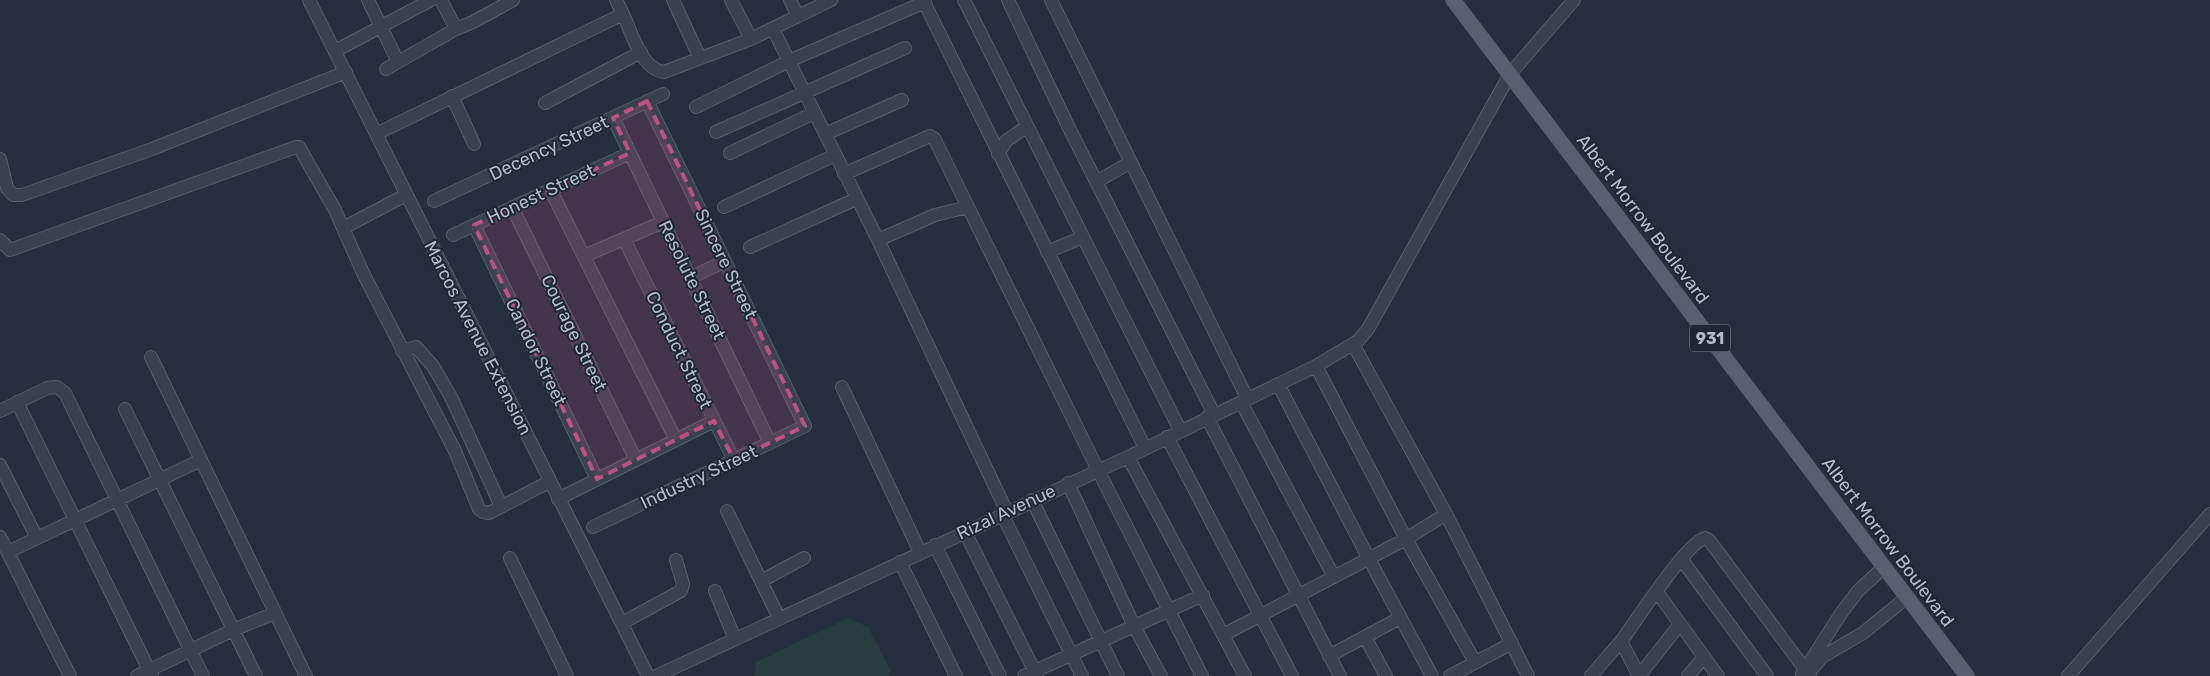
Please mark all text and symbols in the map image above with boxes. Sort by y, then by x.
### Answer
street label: Decency Street [486,111,612,185]
street label: Albert Morrow Boulevard [1572,130,1714,308]
street label: Honest Street [483,159,599,229]
street label: Sincere Street [690,205,762,323]
street label: Resolute Street [654,217,730,343]
street label: Marcos Avenue Extension [419,237,537,439]
street label: Courage Street [536,271,612,395]
street label: Conduct Street [641,288,717,412]
street label: Candor Street [501,295,571,409]
road number: 931 [1690,324,1730,352]
street label: Industry Street [637,440,761,514]
street label: Albert Morrow Boulevard [1817,453,1959,631]
street label: Rizal Avenue [953,480,1059,544]

